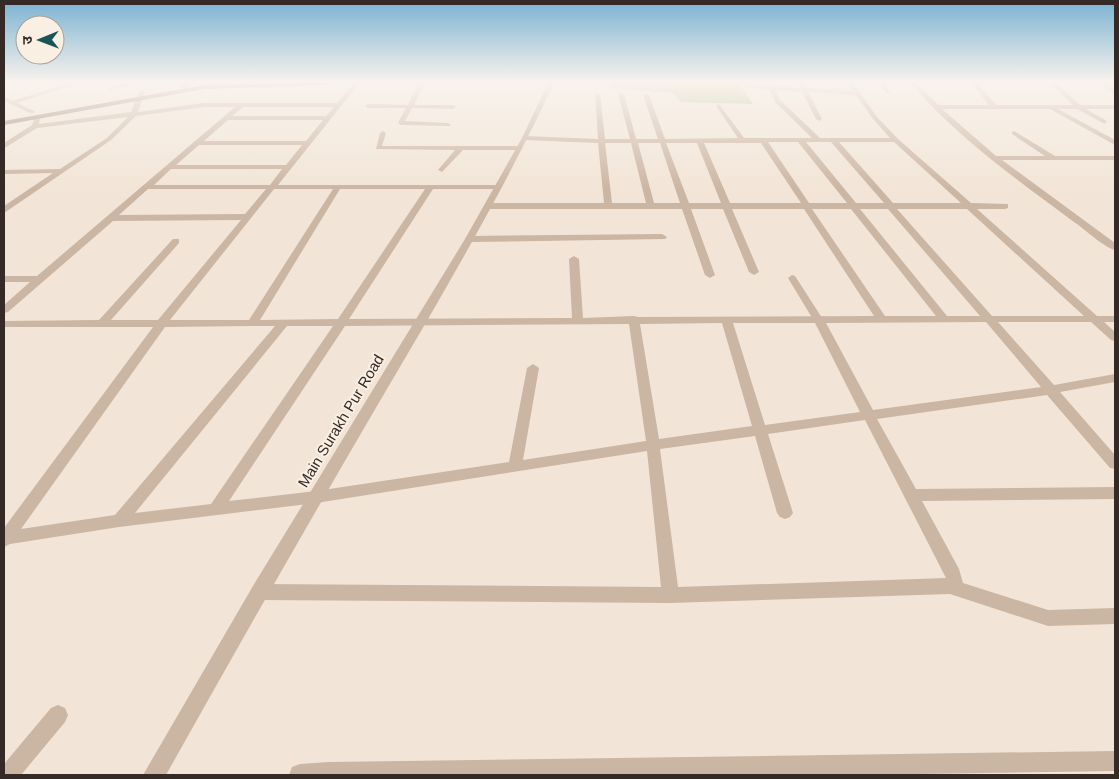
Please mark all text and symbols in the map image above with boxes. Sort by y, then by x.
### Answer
north arrow [15,15,65,65]
text: उ [19,35,35,44]
street label: Main Surakh Pur Road [294,351,387,490]

